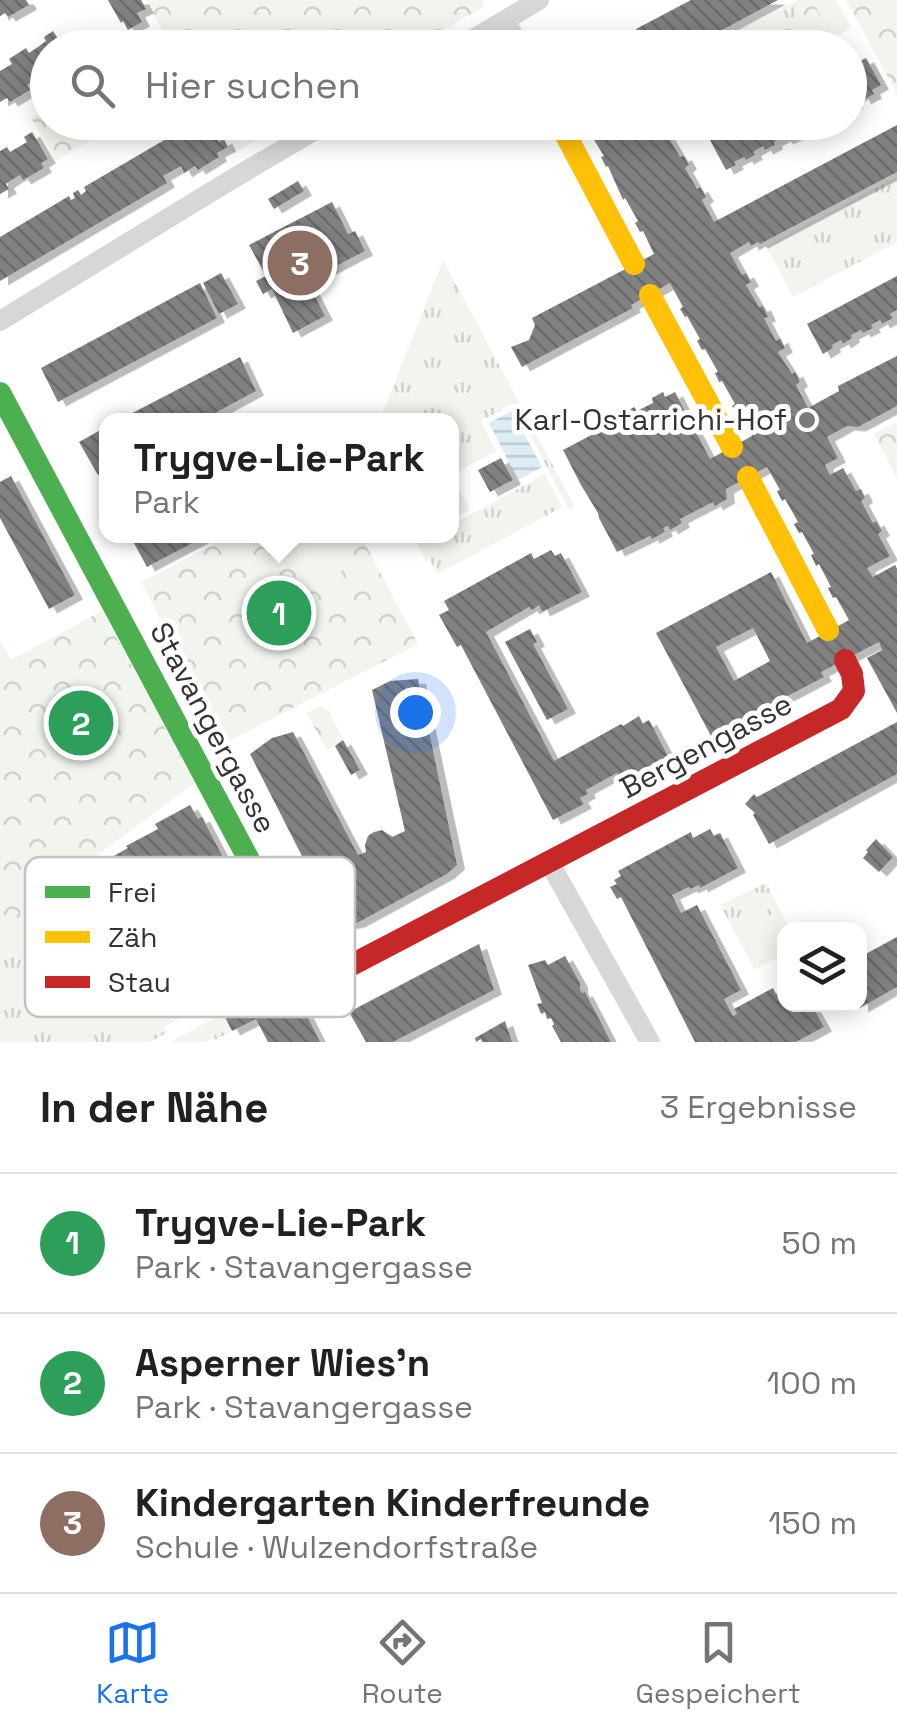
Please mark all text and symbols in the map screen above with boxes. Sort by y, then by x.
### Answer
search box [30,30,867,140]
icon: search [65,58,120,113]
text: Hier suchen [145,61,361,109]
pin: 3 [268,226,332,300]
place label: Karl-Ostarrichi-Hof [514,400,787,439]
marker: Karl-Ostarrichi-Hof [796,409,818,431]
popup [99,413,459,543]
text: Trygve-Lie-Park [133,434,425,482]
text: Park [133,482,200,522]
pin: 1 [246,576,312,650]
street label: Stavangergasse [141,616,285,840]
street label: Bergengasse [613,684,799,807]
pin: 2 [48,686,114,760]
your location [390,687,441,738]
legend [25,857,355,1017]
text: Frei [108,874,157,910]
text: Zäh [108,919,157,955]
map controls [777,922,867,1012]
button: layers [777,922,867,1012]
text: Stau [108,964,171,1000]
text: In der Nähe [40,1081,268,1134]
text: 3 Ergebnisse [660,1087,857,1127]
text: Trygve-Lie-Park [135,1199,426,1247]
text: 1 [65,1223,80,1263]
text: 50 m [782,1223,857,1263]
text: Park · Stavangergasse [135,1247,473,1287]
text: Asperner Wies'n [135,1339,430,1387]
text: 2 [63,1363,82,1403]
text: 100 m [767,1363,857,1403]
text: Park · Stavangergasse [135,1387,473,1427]
text: Kindergarten Kinderfreunde [135,1479,650,1527]
text: 3 [63,1503,82,1543]
text: 150 m [768,1503,857,1543]
text: Schule · Wulzendorfstraße [135,1527,538,1567]
tab: Karte [96,1615,169,1711]
tab: Route [362,1615,443,1711]
tab: Gespeichert [635,1615,801,1711]

